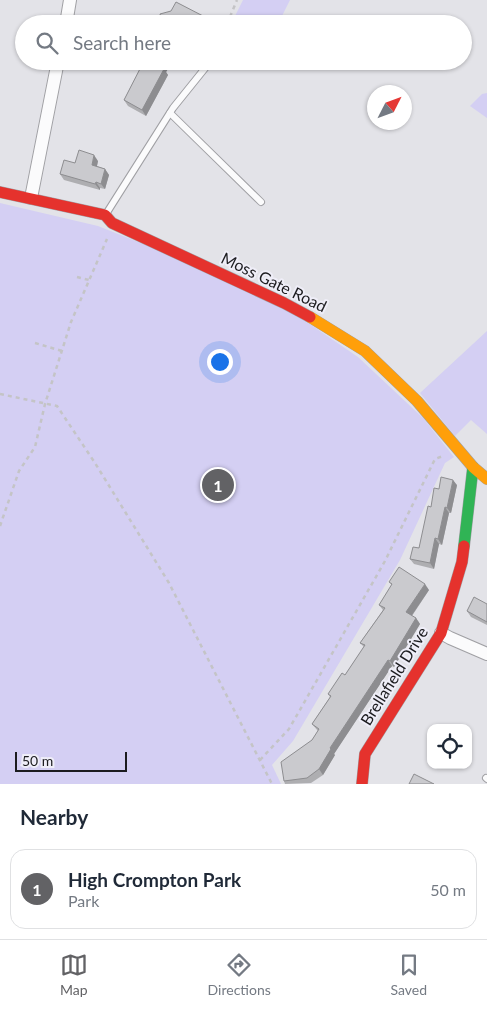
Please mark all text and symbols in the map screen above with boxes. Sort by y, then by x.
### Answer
search box [15,15,472,70]
icon: search [33,29,61,57]
text: Search here [73,31,171,54]
north arrow [367,85,412,130]
street label: Moss Gate Road [218,248,330,315]
your location [207,349,233,375]
pin: 1 [202,466,234,504]
street label: Brellafield Drive [356,623,431,728]
map controls [427,724,472,769]
button: locate [427,724,472,769]
scale bar [15,749,128,772]
text: 50 m [22,752,53,769]
text: Nearby [20,804,88,829]
text: High Crompton Park [68,868,241,891]
text: 1 [32,880,42,899]
text: 50 m [430,880,466,899]
text: Park [68,891,99,910]
tab: Map [60,951,88,998]
tab: Directions [208,951,271,998]
tab: Saved [391,951,427,998]

